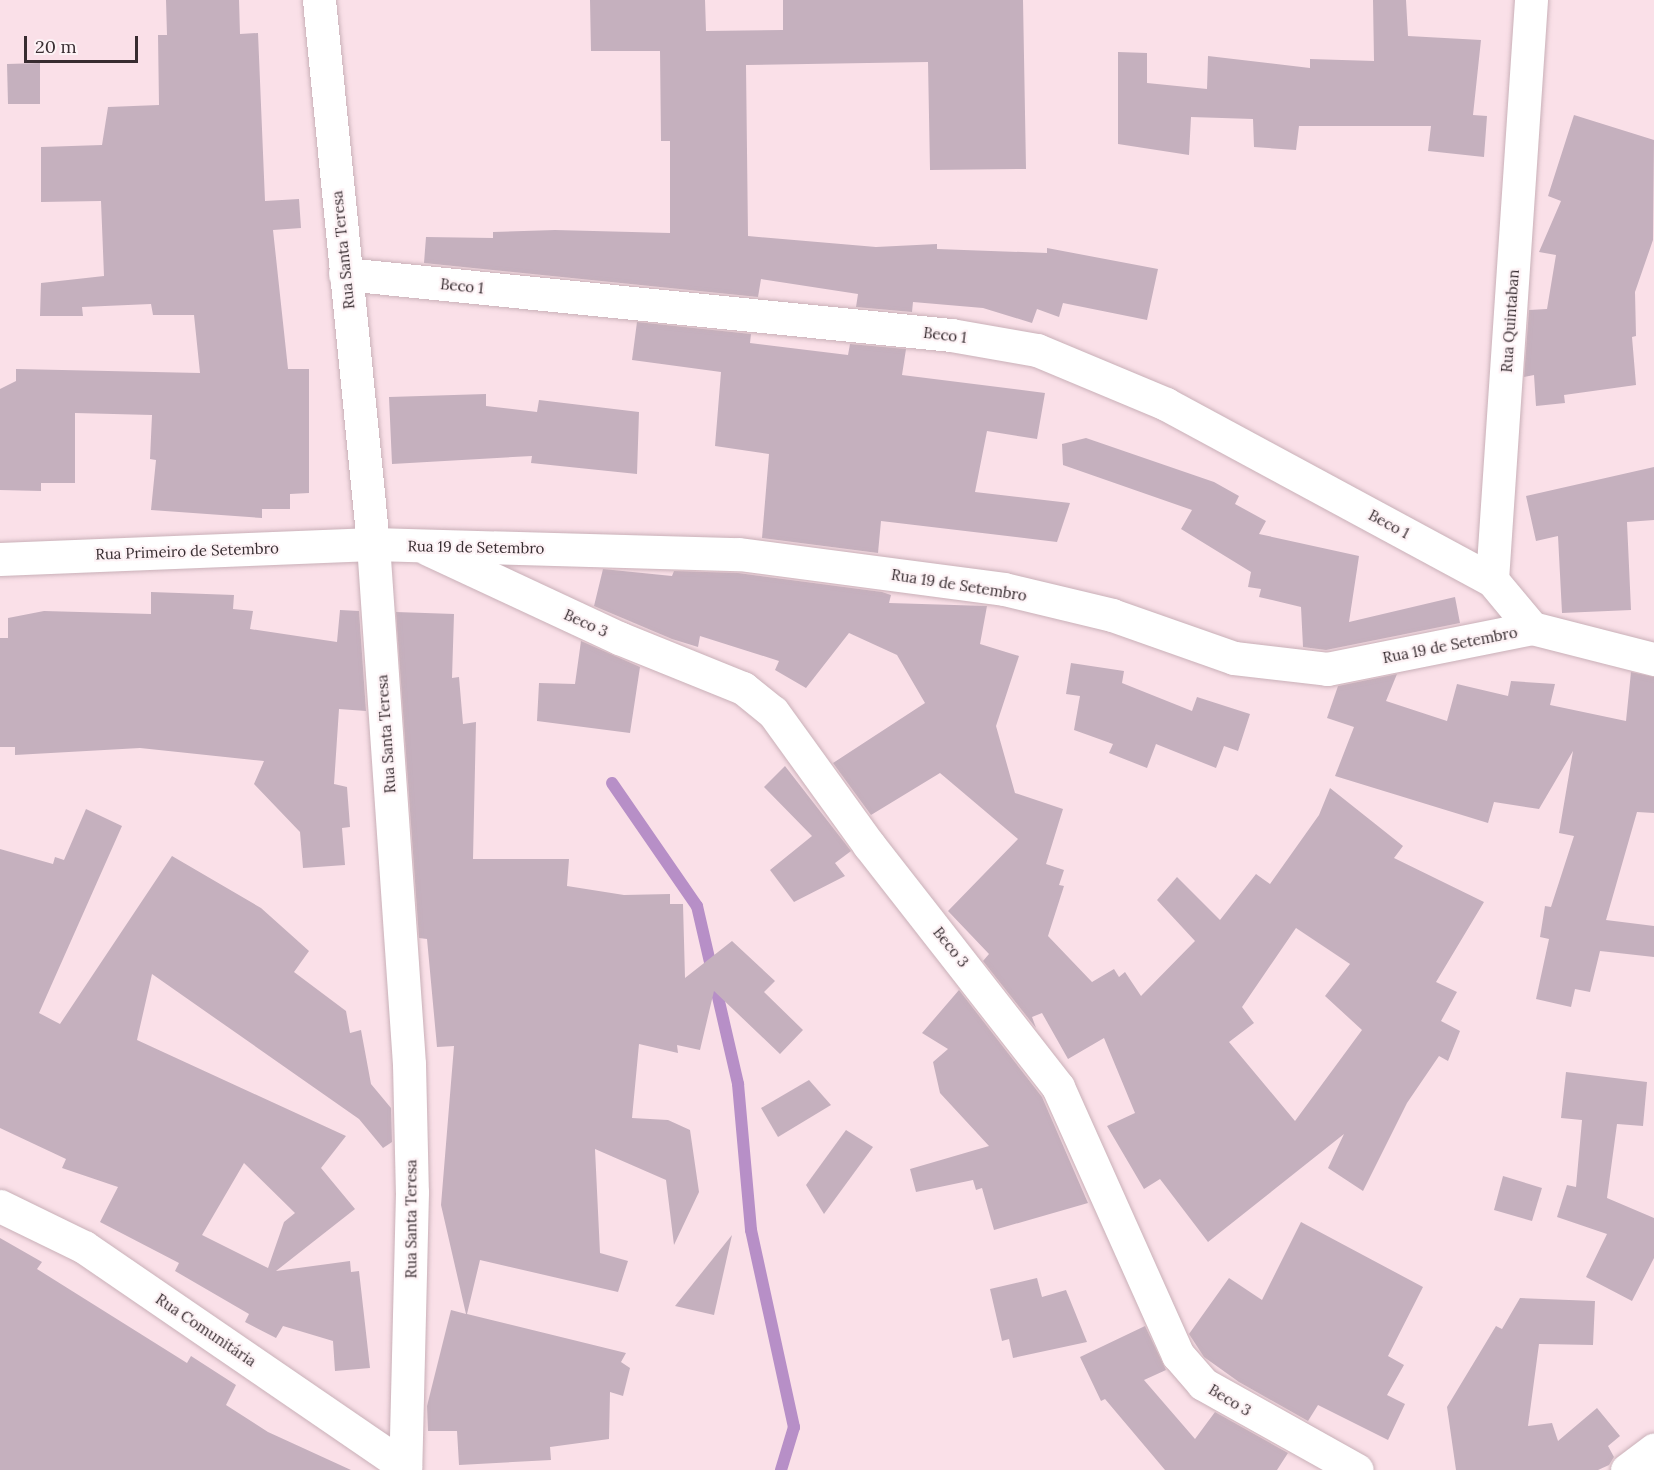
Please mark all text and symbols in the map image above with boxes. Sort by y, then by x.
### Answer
scale bar [27,24,141,62]
text: 20 m [35,35,77,58]
street label: Rua Santa Teresa [328,190,358,310]
street label: Rua Quintaban [1497,269,1523,373]
street label: Beco 1 [439,275,485,297]
street label: Beco 1 [922,323,968,347]
street label: Beco 1 [1366,506,1412,542]
street label: Rua 19 de Setembro [407,537,545,557]
street label: Rua Primeiro de Setembro [95,539,279,563]
street label: Rua 19 de Setembro [890,565,1028,605]
street label: Beco 3 [561,605,611,641]
street label: Rua 19 de Setembro [1381,623,1519,667]
street label: Rua Santa Teresa [373,674,399,794]
street label: Beco 3 [929,923,973,971]
street label: Rua Santa Teresa [402,1160,420,1278]
street label: Rua Comunitária [152,1290,260,1370]
street label: Beco 3 [1205,1380,1255,1420]

